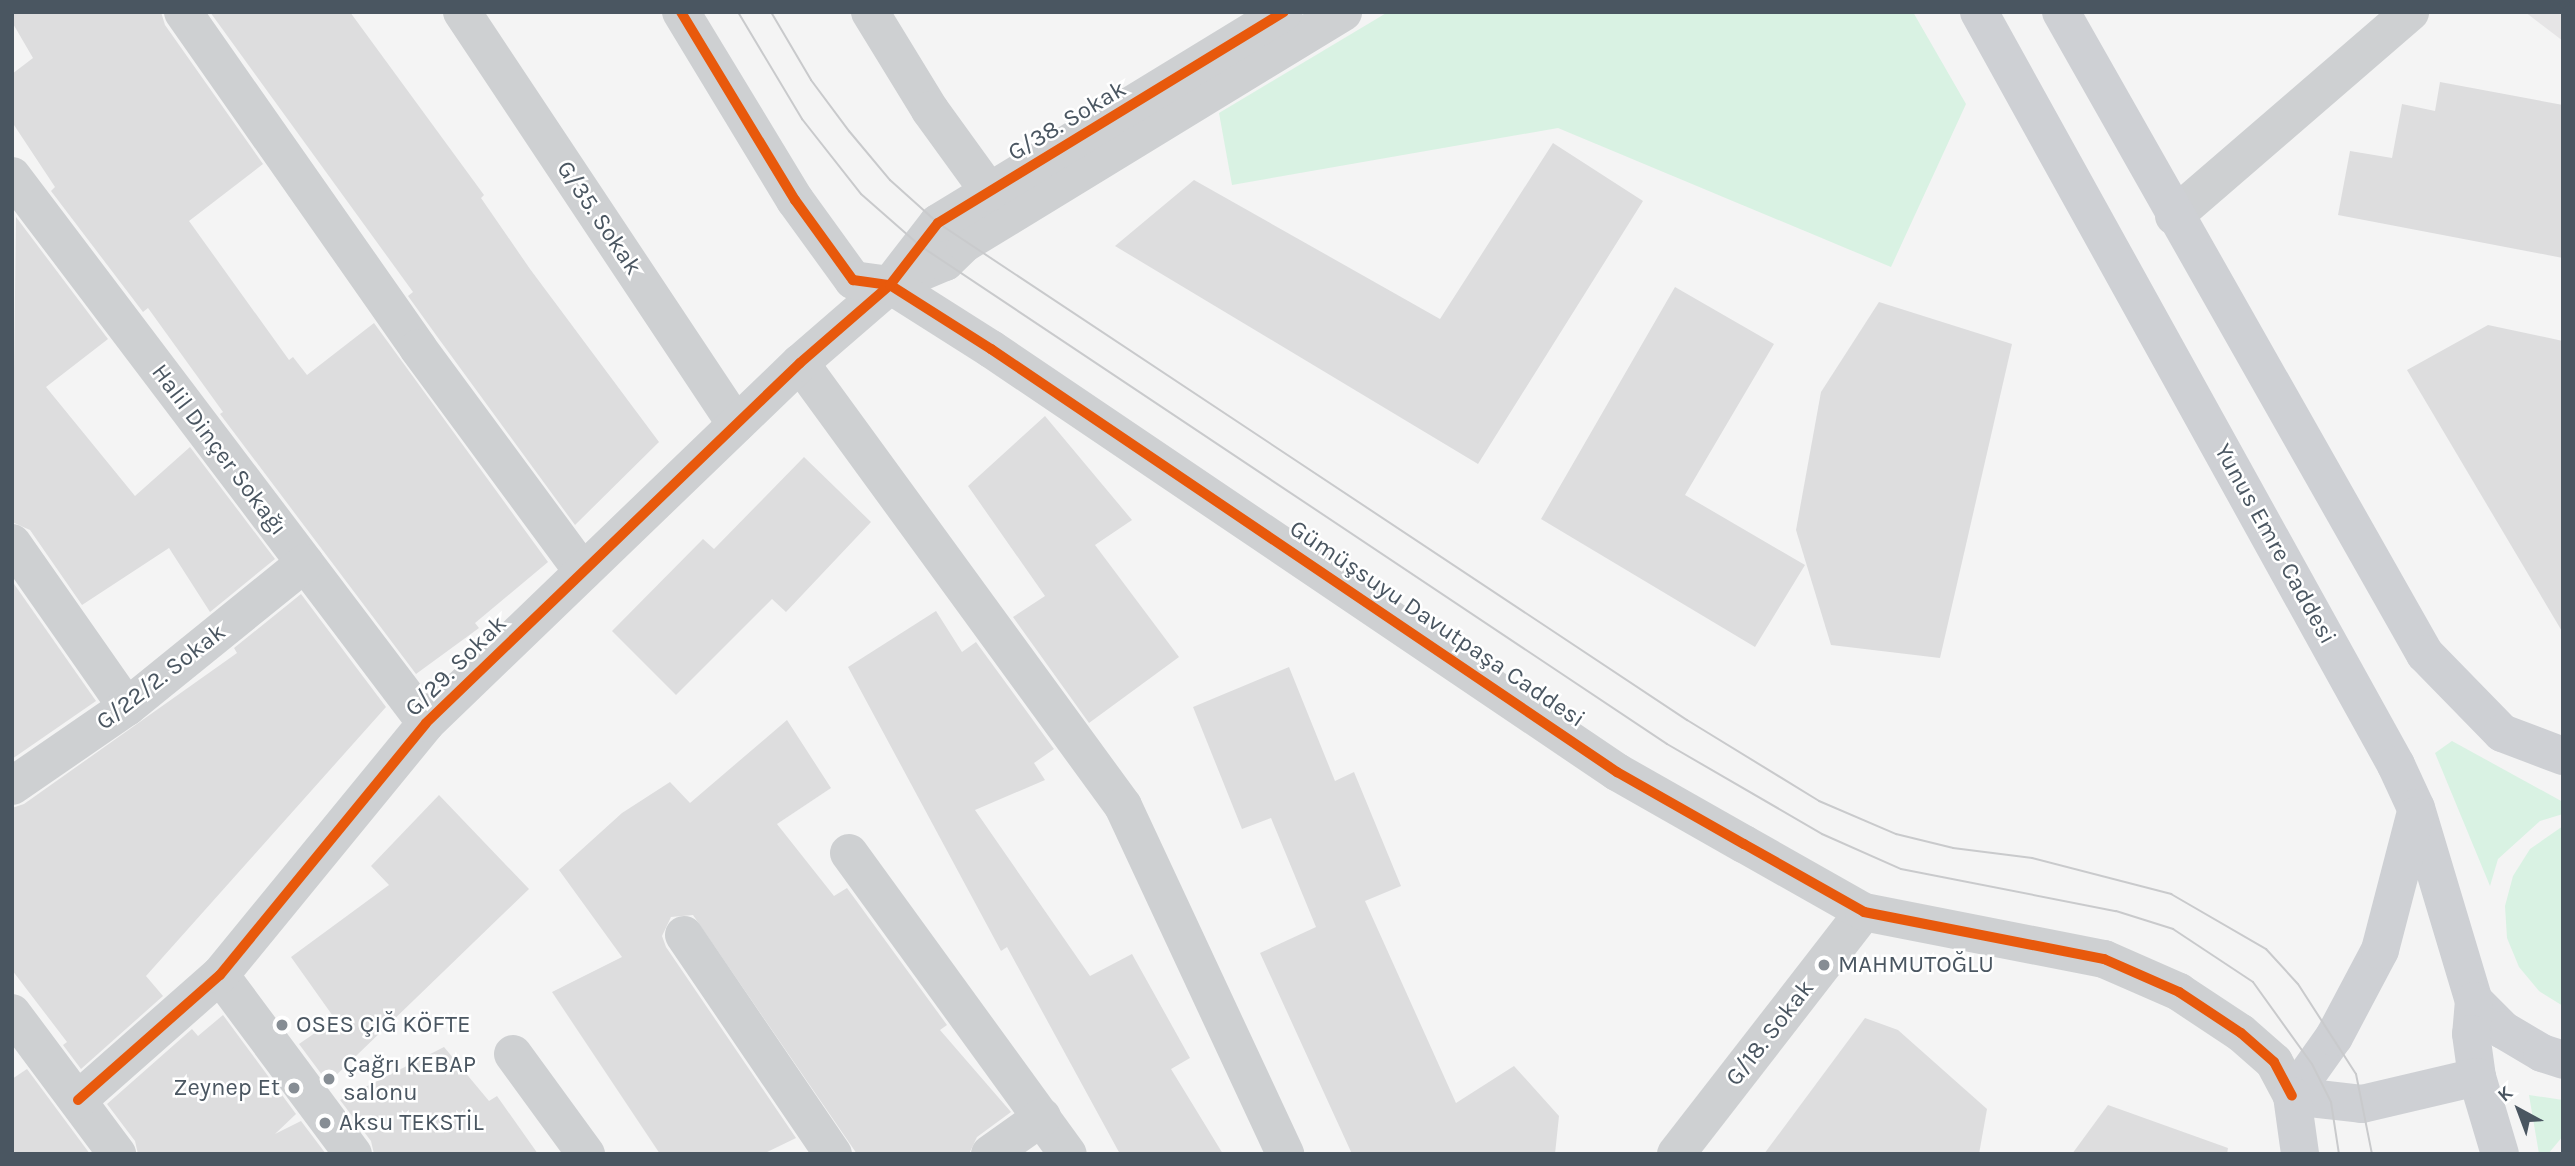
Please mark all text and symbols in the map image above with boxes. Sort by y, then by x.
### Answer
street label: G/38. Sokak [1003,75,1131,167]
street label: G/35. Sokak [550,155,648,281]
street label: Halil Dinçer Sokağı [145,359,293,541]
street label: Yunus Emre Caddesi [2208,439,2342,649]
street label: Gümüşsuyu Davutpaşa Caddesi [1284,514,1590,734]
street label: G/29. Sokak [399,609,513,723]
street label: G/22/2. Sokak [91,618,231,736]
place label: MAHMUTOĞLU [1838,951,1994,979]
marker: MAHMUTOĞLU [1816,957,1832,973]
street label: G/18. Sokak [1720,974,1820,1092]
place label: OSES ÇIĞ KÖFTE [296,1011,470,1039]
marker: OSES ÇIĞ KÖFTE [274,1017,290,1033]
place label: Çağrı KEBAP salonu [343,1051,476,1107]
marker: Çağrı KEBAP salonu [321,1071,337,1087]
place label: Zeynep Et [173,1074,280,1102]
north arrow [2484,1075,2554,1145]
marker: Zeynep Et [286,1080,302,1096]
text: K [2493,1082,2517,1107]
place label: Aksu TEKSTİL [339,1109,484,1137]
marker: Aksu TEKSTİL [317,1115,333,1131]

